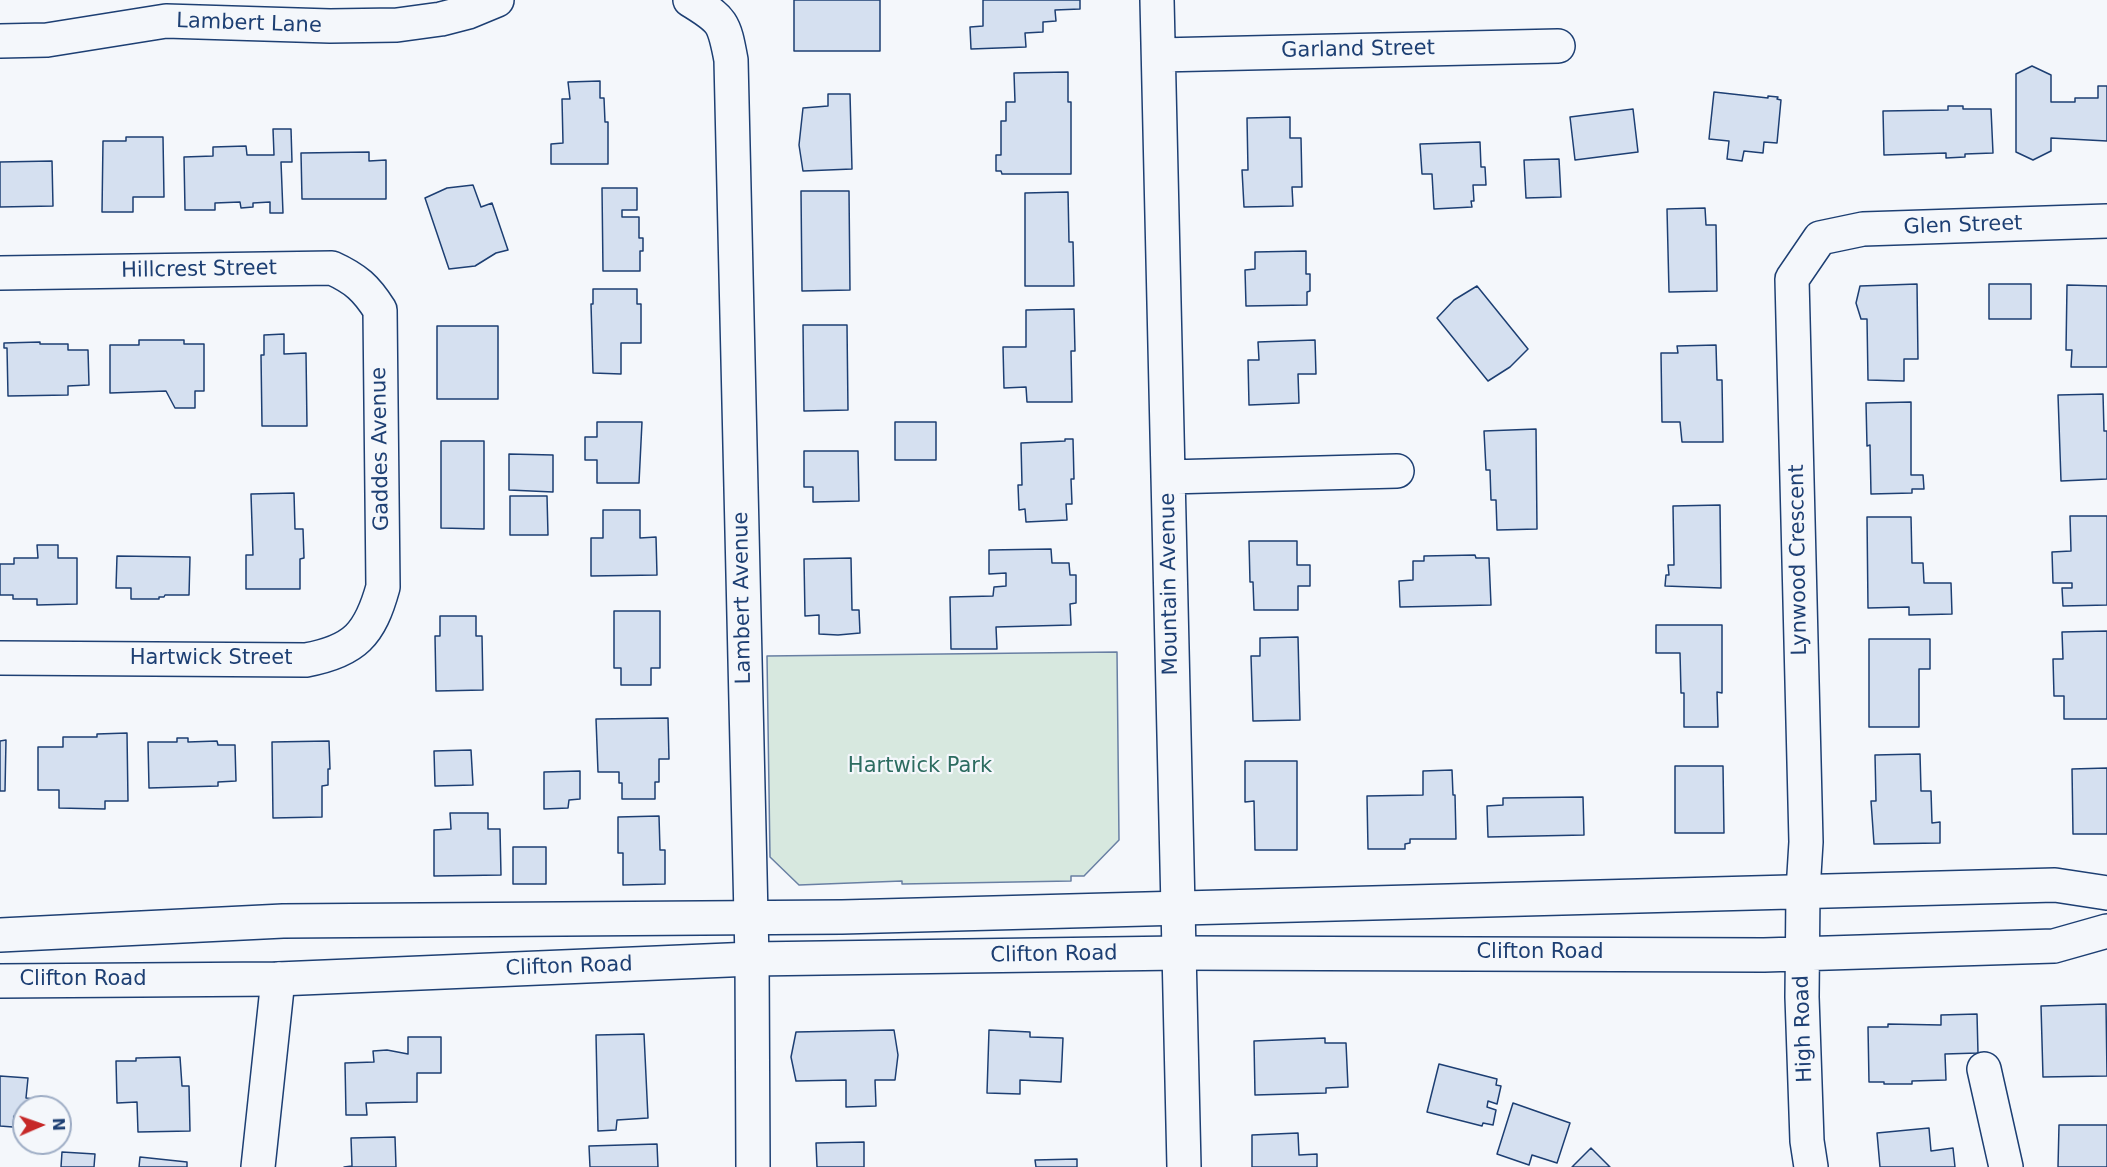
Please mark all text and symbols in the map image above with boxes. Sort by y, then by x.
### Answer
street label: Lambert Lane [176,9,322,39]
street label: Garland Street [1281,36,1435,64]
street label: Glen Street [1903,211,2023,241]
street label: Hillcrest Street [121,256,277,284]
street label: Gaddes Avenue [367,367,395,531]
street label: Lynwood Crescent [1785,464,1813,656]
street label: Mountain Avenue [1156,493,1184,675]
street label: Lambert Avenue [729,511,757,685]
street label: Hartwick Street [130,646,292,672]
park label: Hartwick Park [848,754,992,780]
street label: Clifton Road [1476,940,1604,966]
street label: Clifton Road [990,941,1118,969]
street label: Clifton Road [505,952,633,982]
street label: Clifton Road [19,967,147,993]
street label: High Road [1790,975,1818,1083]
north arrow [12,1095,72,1155]
text: N [49,1117,68,1131]

